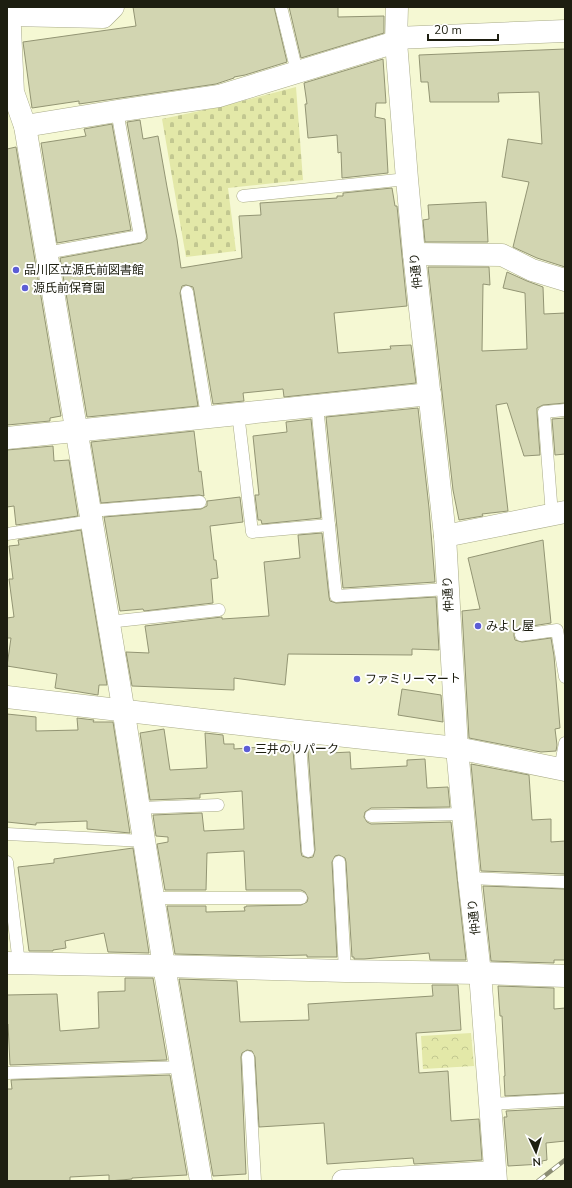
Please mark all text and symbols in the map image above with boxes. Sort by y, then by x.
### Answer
scale bar [428,16,498,42]
text: 20 m [434,22,462,38]
street label: 仲通り [406,252,426,290]
place label: 品川区立源氏前図書館 [24,262,144,278]
marker: 品川区立源氏前図書館 [11,265,21,275]
place label: 源氏前保育園 [33,280,105,296]
marker: 源氏前保育園 [20,283,30,293]
street label: 仲通り [439,576,457,612]
place label: みよし屋 [486,618,534,634]
marker: みよし屋 [473,621,483,631]
place label: ファミリーマート [365,671,461,687]
marker: ファミリーマート [352,674,362,684]
place label: 三井のリパーク [255,741,339,757]
marker: 三井のリパーク [242,744,252,754]
street label: 仲通り [464,898,484,936]
north arrow [516,1132,556,1172]
text: N [532,1154,541,1169]

